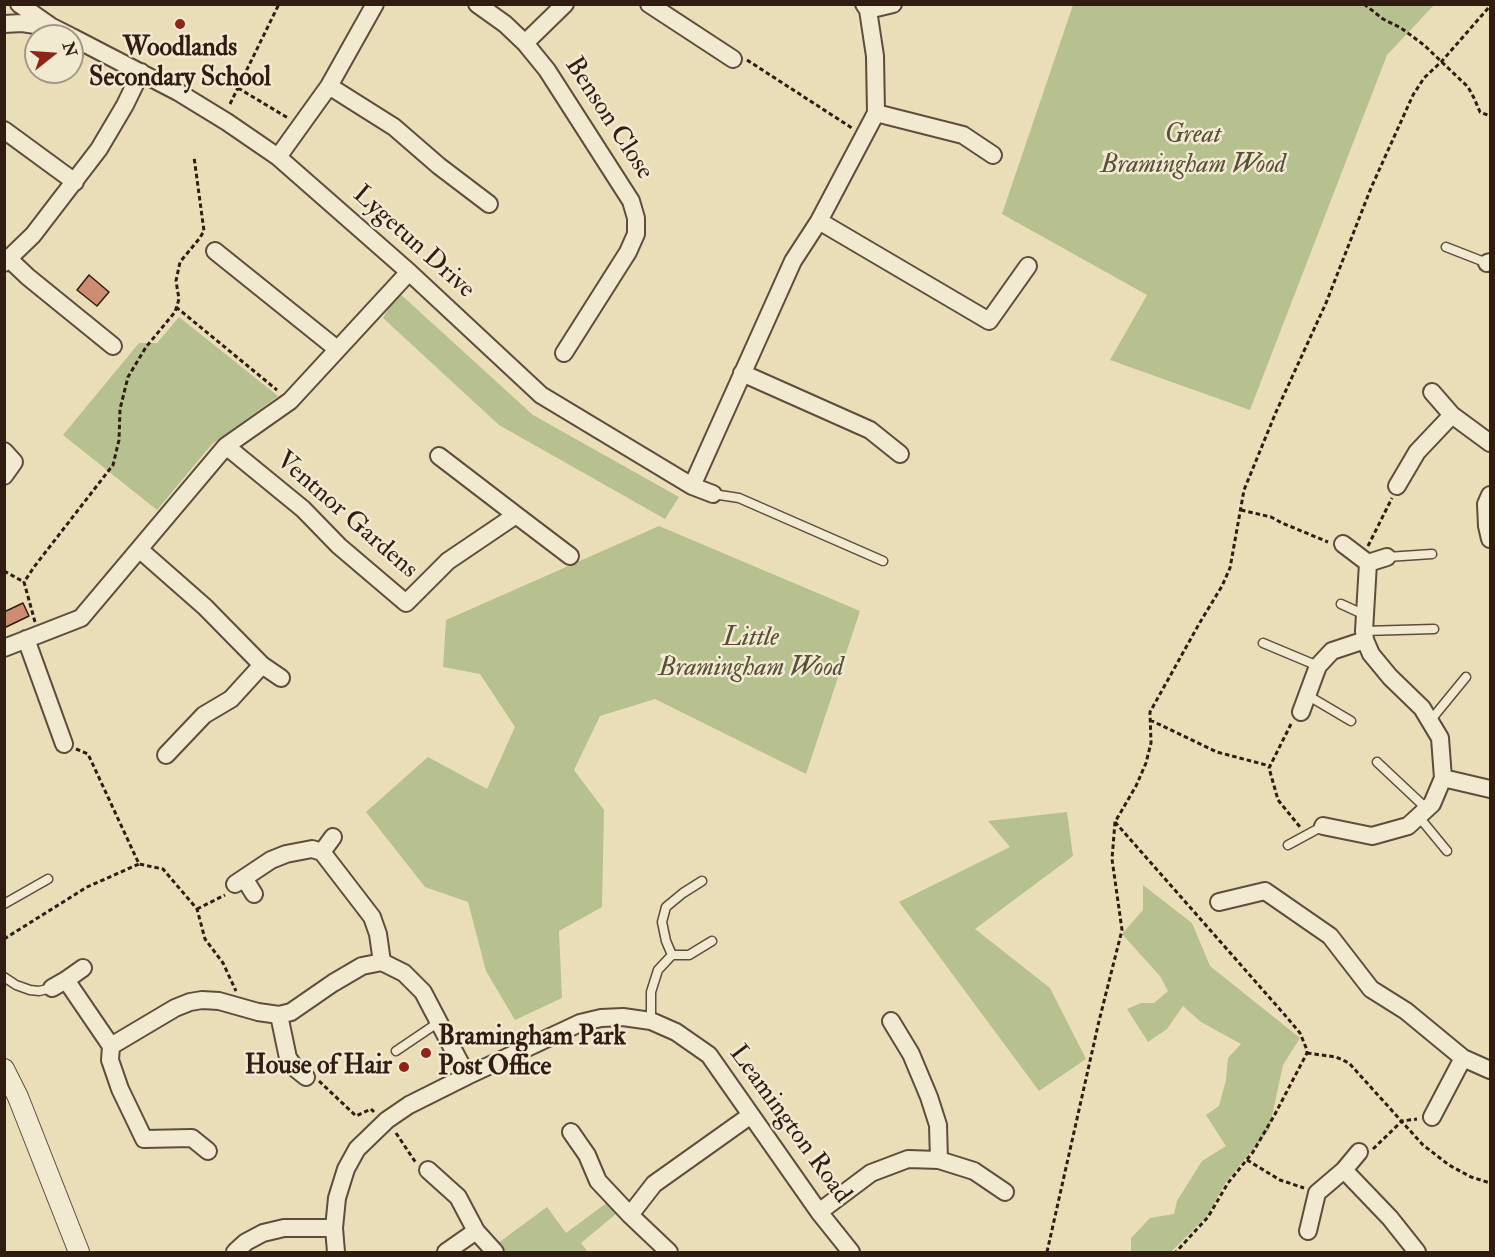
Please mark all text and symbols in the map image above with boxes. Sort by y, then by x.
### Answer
marker: Woodlands Secondary School [173,17,187,31]
north arrow [24,24,84,84]
place label: Woodlands Secondary School [89,33,271,94]
text: N [58,40,81,59]
street label: Benson Close [557,52,659,186]
park label: Great Bramingham Wood [1100,120,1286,182]
street label: Lygetun Drive [345,180,481,306]
street label: Ventnor Gardens [269,446,423,586]
park label: Little Bramingham Wood [658,623,844,684]
place label: Bramingham Park Post Office [438,1022,626,1084]
street label: Leamington Road [721,1040,857,1210]
marker: Bramingham Park Post Office [419,1046,433,1060]
place label: House of Hair [245,1051,392,1083]
marker: House of Hair [397,1060,411,1074]

